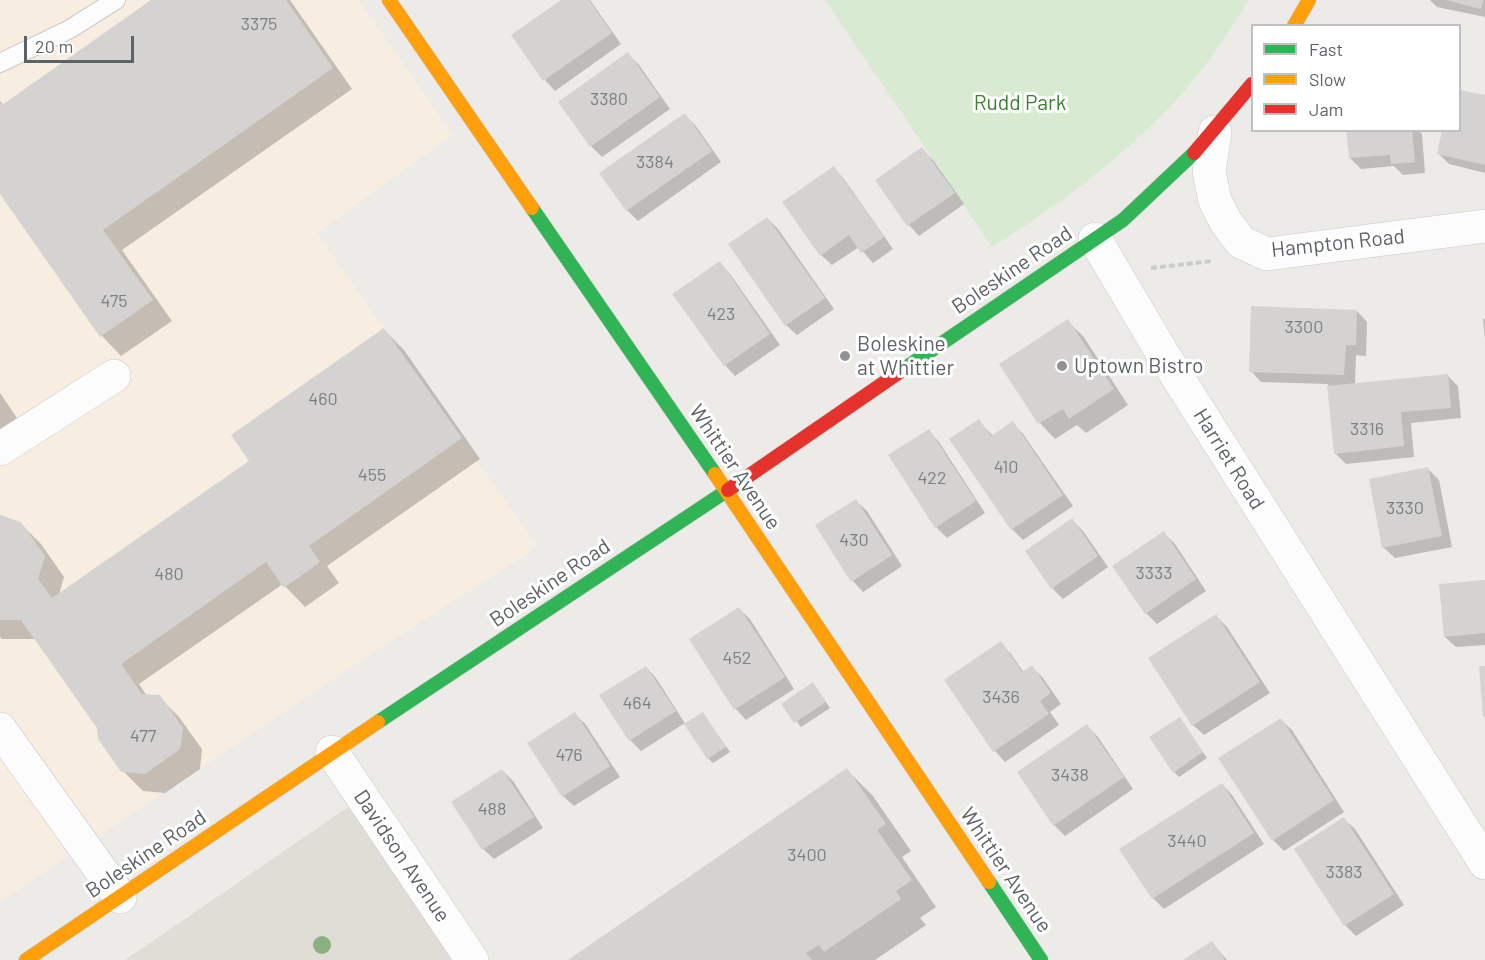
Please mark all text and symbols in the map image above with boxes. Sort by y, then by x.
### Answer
house number: 3375 [241,13,277,35]
scale bar [27,24,136,62]
legend [1251,24,1461,132]
text: 20 m [35,35,73,57]
text: Fast [1309,38,1343,60]
text: Slow [1309,68,1346,90]
house number: 3380 [590,88,628,110]
park label: Rudd Park [974,90,1066,116]
text: Jam [1309,98,1343,120]
house number: 3384 [636,151,674,173]
street label: Boleskine Road [947,221,1077,319]
street label: Hampton Road [1270,223,1406,263]
house number: 475 [100,290,128,312]
house number: 423 [707,303,735,325]
house number: 3300 [1285,316,1323,338]
place label: Boleskine at Whittier [857,331,954,381]
marker: Boleskine at Whittier [838,349,852,363]
place label: Uptown Bistro [1074,353,1203,379]
marker: Uptown Bistro [1055,359,1069,373]
house number: 460 [308,388,338,410]
street label: Whittier Avenue [684,400,786,534]
street label: Harriet Road [1188,404,1270,514]
house number: 3316 [1350,418,1384,440]
house number: 410 [994,456,1018,478]
house number: 455 [358,464,386,486]
house number: 422 [917,467,947,489]
house number: 3330 [1386,497,1424,519]
house number: 430 [839,529,869,551]
street label: Boleskine Road [485,534,615,632]
house number: 3333 [1135,562,1173,584]
house number: 480 [154,563,184,585]
house number: 452 [723,647,751,669]
house number: 3436 [982,686,1020,708]
house number: 464 [622,692,652,714]
house number: 477 [130,725,156,747]
house number: 476 [555,744,583,766]
house number: 3438 [1051,764,1089,786]
street label: Davidson Avenue [348,785,456,927]
house number: 488 [478,798,506,820]
street label: Whittier Avenue [955,803,1057,937]
street label: Boleskine Road [81,805,211,903]
house number: 3440 [1167,830,1207,852]
house number: 3400 [787,844,827,866]
house number: 3383 [1325,861,1363,883]

